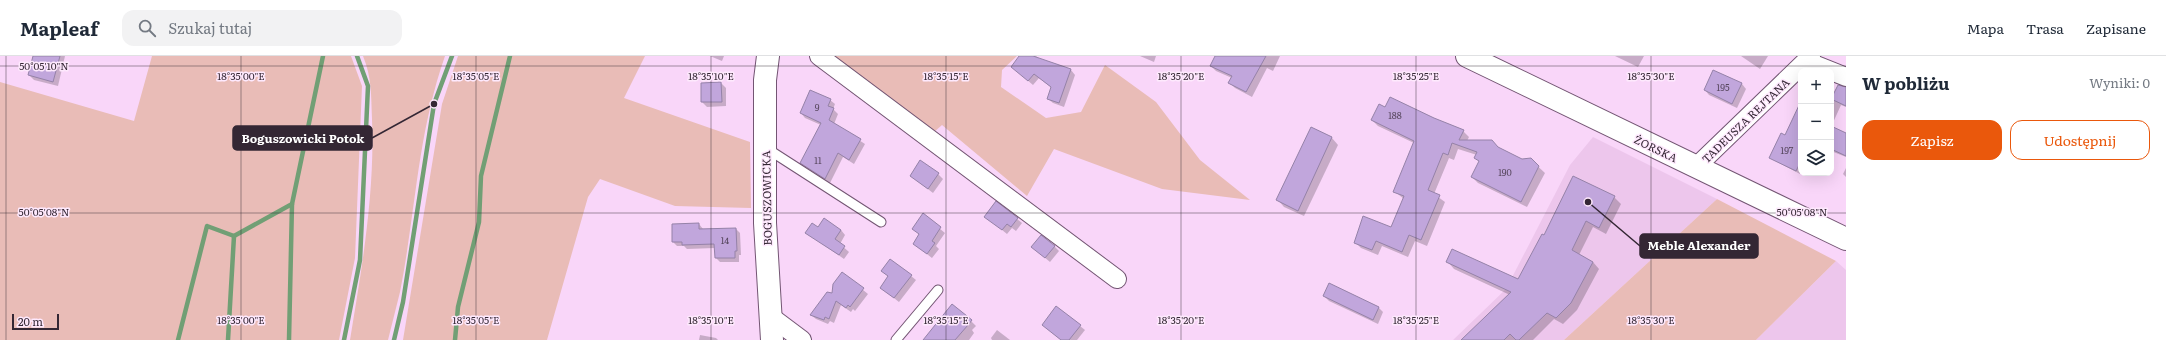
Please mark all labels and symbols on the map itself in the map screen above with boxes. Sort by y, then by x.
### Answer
text: 50°05'10"N [19,58,69,73]
text: 18°35'00"E [217,68,265,83]
text: 18°35'05"E [453,68,499,83]
text: 18°35'10"E [688,68,734,83]
text: 18°35'15"E [923,68,969,83]
text: 18°35'20"E [1158,68,1204,83]
text: 18°35'25"E [1393,68,1439,83]
text: 18°35'30"E [1627,68,1675,83]
street label: TADEUSZA REJTANA [1698,74,1792,166]
house number: 195 [1717,80,1730,94]
house number: 9 [815,100,820,114]
house number: 188 [1388,108,1402,122]
callout: Boguszowicki Potok [233,126,372,150]
text: Boguszowicki Potok [242,129,365,147]
street label: ŻORSKA [1632,131,1680,165]
house number: 197 [1781,143,1794,157]
street label: BOGUSZOWICKA [757,150,775,246]
house number: 11 [814,153,822,167]
house number: 190 [1498,165,1512,179]
text: 50°05'08"N [19,204,69,219]
text: 50°05'08"N [1777,204,1827,219]
house number: 14 [721,233,729,247]
callout: Meble Alexander [1640,234,1758,258]
text: Meble Alexander [1648,236,1751,254]
scale bar [12,312,59,331]
text: 18°35'00"E [217,312,265,327]
text: 18°35'05"E [453,312,499,327]
text: 18°35'10"E [688,312,734,327]
text: 18°35'15"E [923,312,969,327]
text: 18°35'20"E [1158,312,1204,327]
text: 18°35'25"E [1393,312,1439,327]
text: 18°35'30"E [1627,312,1675,327]

